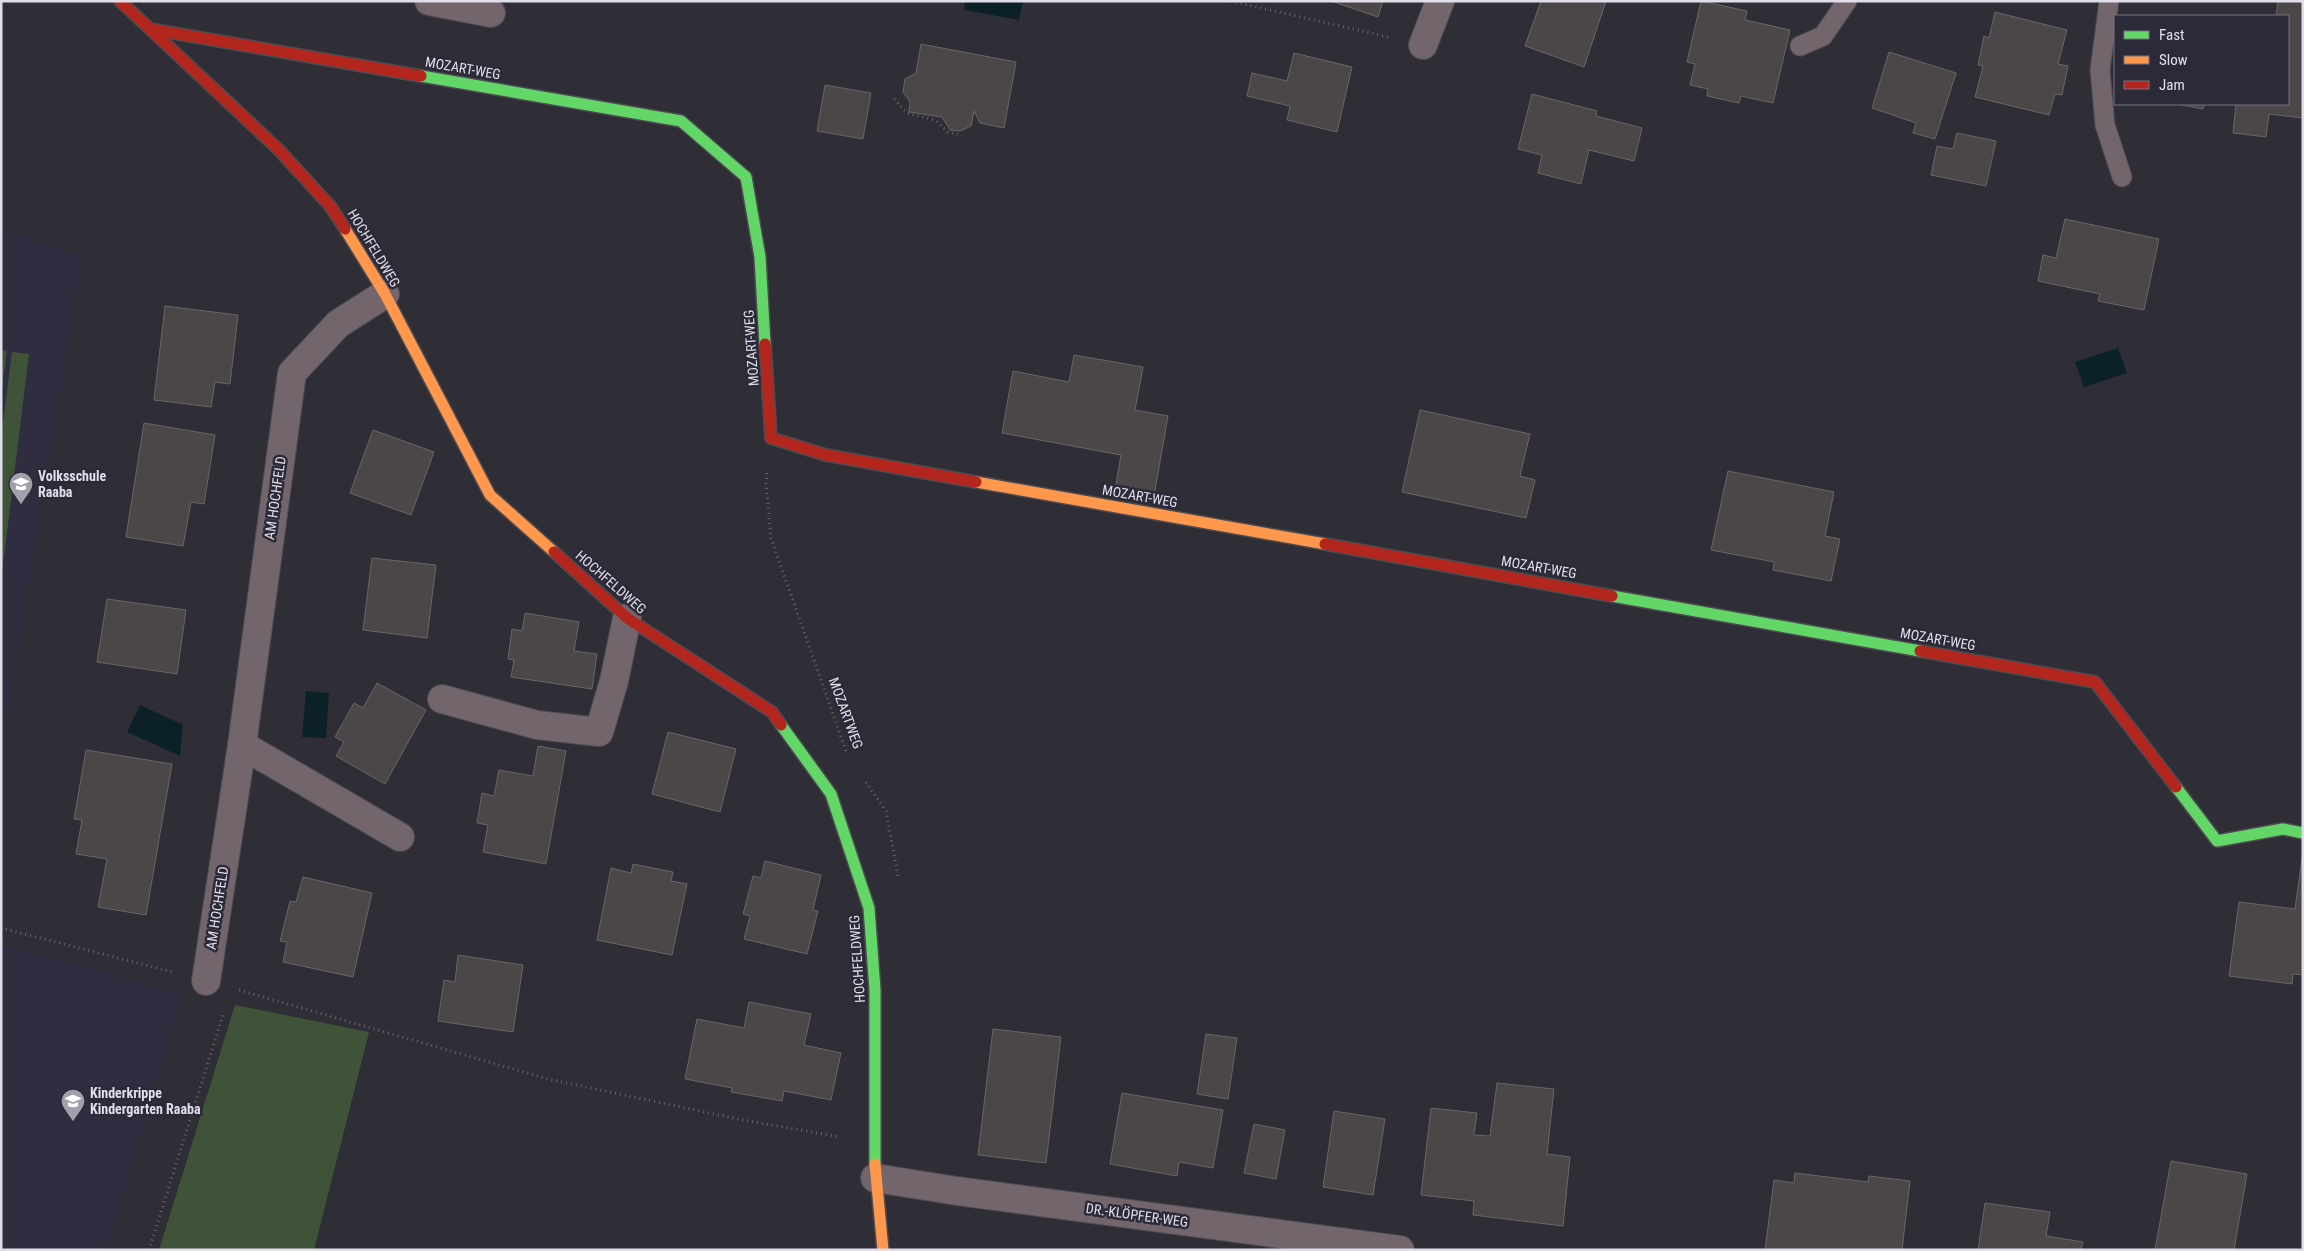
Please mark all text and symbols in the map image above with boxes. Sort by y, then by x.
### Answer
legend [2114,15,2289,105]
text: Fast [2159,26,2184,44]
text: Slow [2159,51,2188,69]
street label: MOZART-WEG [424,53,502,83]
text: Jam [2159,76,2185,94]
street label: HOCHFELDWEG [344,206,404,290]
street label: MOZART-WEG [740,309,762,387]
street label: AM HOCHFELD [261,455,289,541]
place label: Volksschule Raaba [38,468,106,500]
school or university icon: Volksschule Raaba [8,471,34,505]
street label: MOZART-WEG [1101,481,1179,511]
street label: HOCHFELDWEG [573,547,649,617]
street label: MOZART-WEG [1500,552,1578,582]
street label: MOZART-WEG [1899,624,1977,654]
street label: MOZARTWEG [826,675,866,751]
street label: AM HOCHFELD [203,865,231,951]
street label: HOCHFELDWEG [846,915,868,1003]
place label: Kinderkrippe Kindergarten Raaba [90,1085,201,1117]
school or university icon: Kinderkrippe Kindergarten Raaba [60,1088,86,1122]
street label: DR.-KLÖPFER-WEG [1085,1200,1189,1230]

